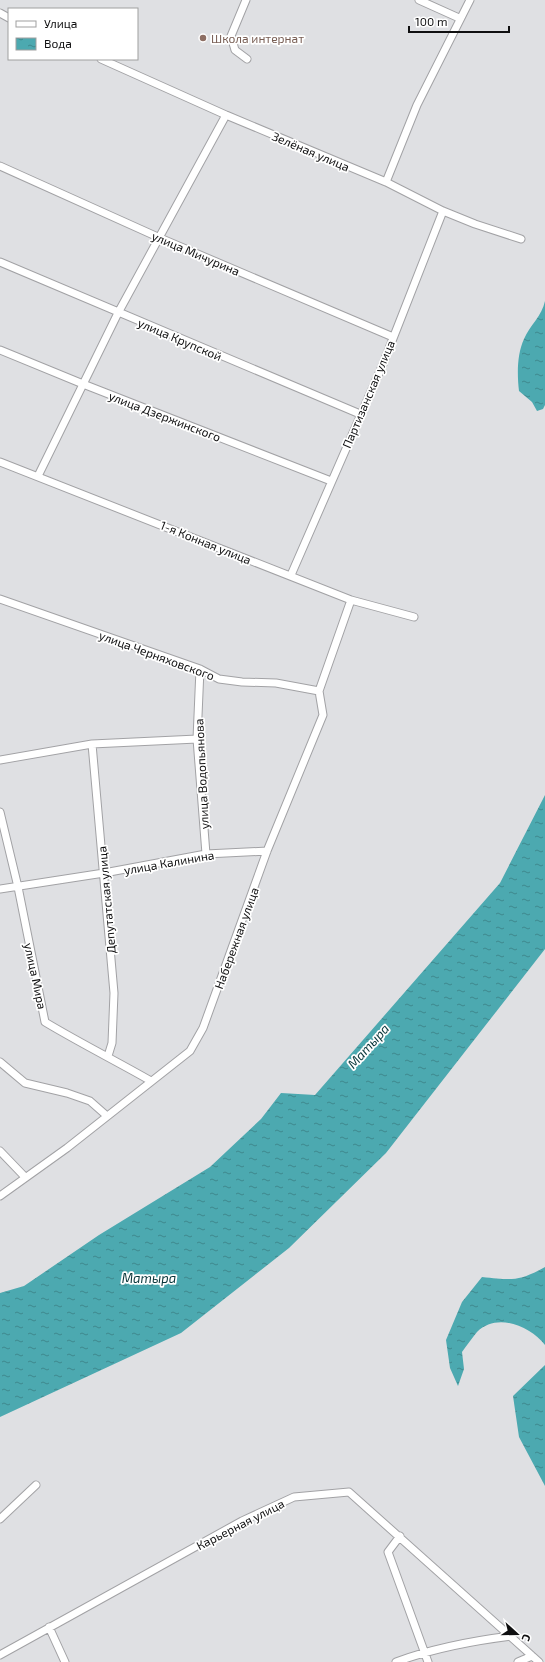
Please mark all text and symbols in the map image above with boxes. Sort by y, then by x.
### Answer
legend [8,8,138,60]
scale bar [409,8,509,34]
text: 100 m [415,14,447,28]
text: Улица [44,16,77,30]
place label: Школа интернат [211,31,304,45]
marker: Школа интернат [198,33,208,43]
text: Вода [44,36,72,50]
street label: Зелёная улица [270,128,352,175]
street label: улица Мичурина [150,228,242,279]
street label: улица Крупской [136,315,224,364]
street label: Партизанская улица [339,338,398,450]
street label: улица Дзержинского [107,388,223,445]
street label: 1-я Конная улица [158,517,253,568]
street label: улица Черняховского [97,628,217,683]
street label: улица Водопьянова [191,718,212,830]
street label: Депутатская улица [94,845,119,954]
street label: улица Калинина [123,847,215,878]
street label: Набережная улица [211,885,262,991]
street label: улица Мира [21,942,50,1011]
water label: Матыра [344,1020,392,1072]
water label: Матыра [122,1270,176,1286]
street label: Карьерная улица [194,1496,287,1553]
north arrow [497,1614,537,1654]
text: С [519,1632,534,1644]

